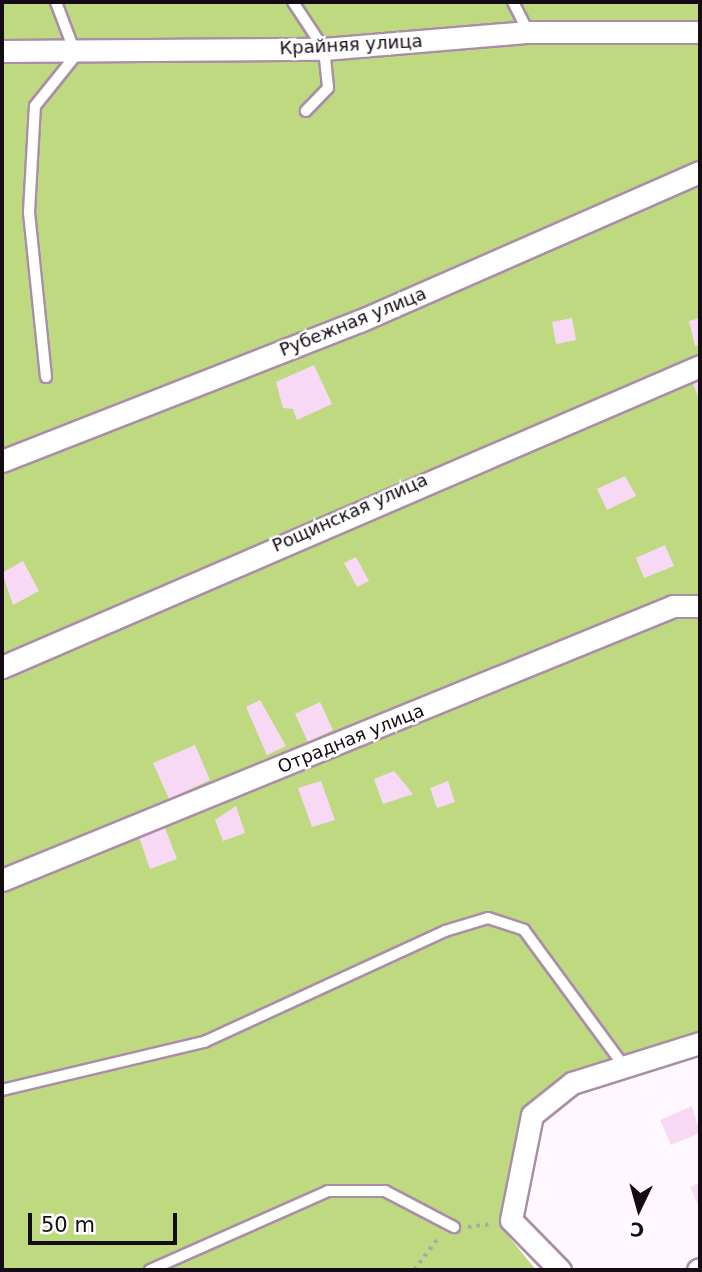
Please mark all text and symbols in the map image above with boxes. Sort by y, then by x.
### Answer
street label: Крайняя улица [279,30,423,60]
street label: Рубежная улица [276,283,430,361]
street label: Рощинская улица [269,469,431,557]
street label: Отрадная улица [275,700,427,778]
north arrow [604,1174,674,1244]
scale bar [32,1198,180,1242]
text: 50 m [41,1213,95,1237]
text: С [629,1218,645,1241]

